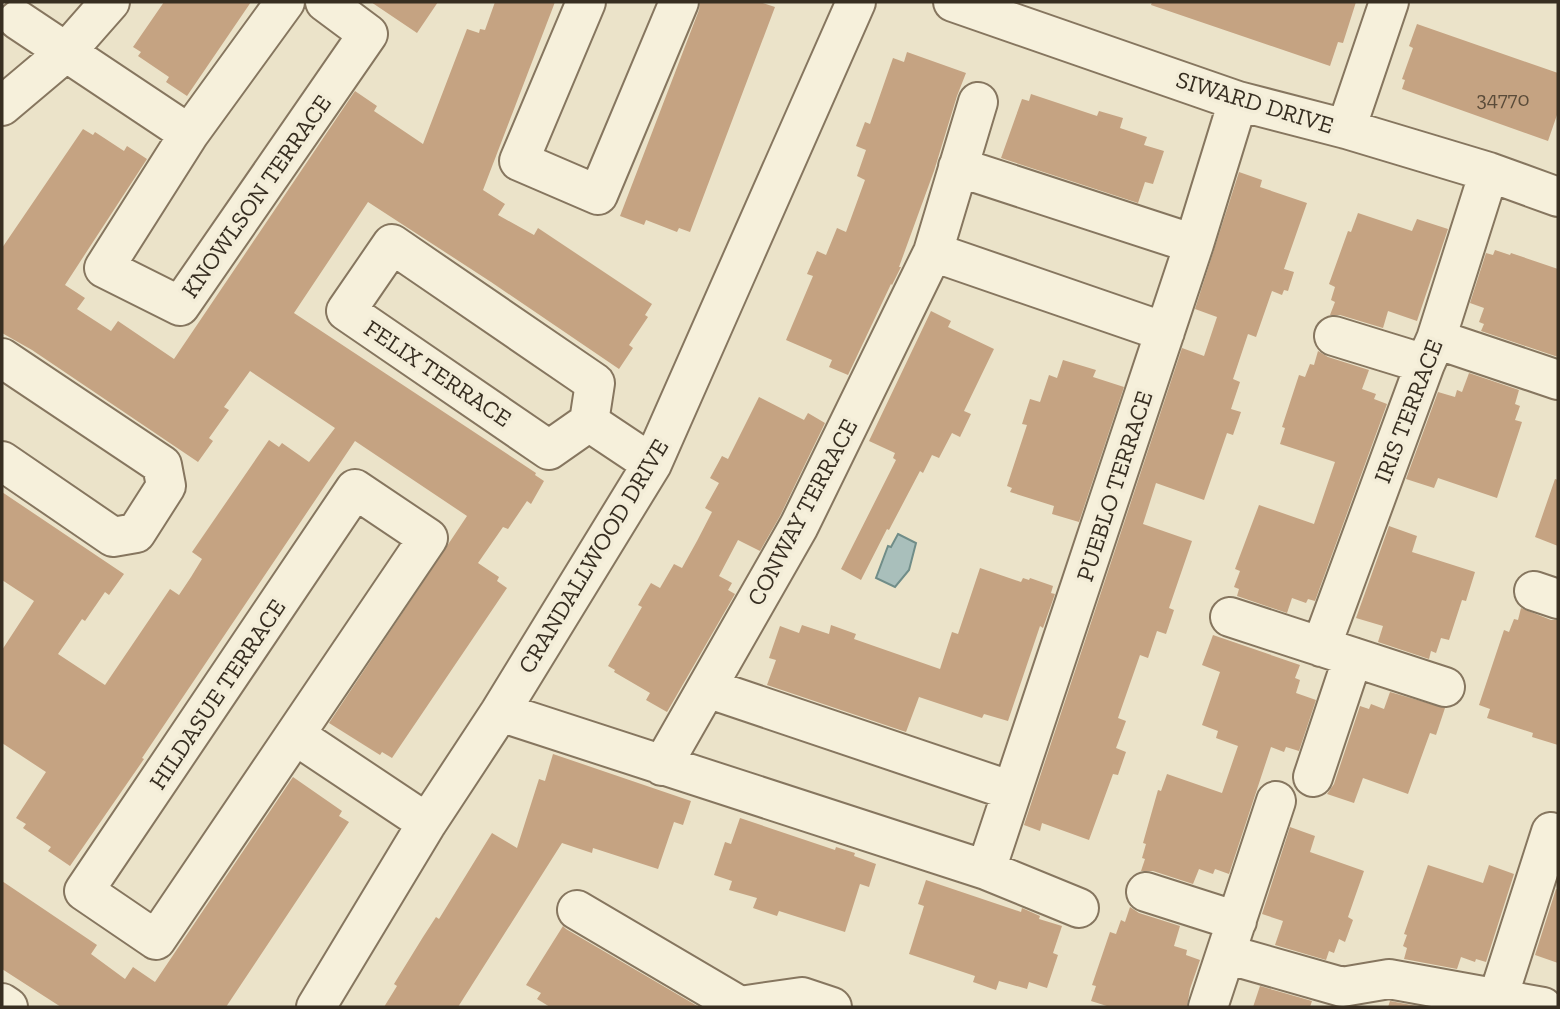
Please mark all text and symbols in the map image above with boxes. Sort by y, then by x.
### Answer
street label: SIWARD DRIVE [1173,64,1337,140]
house number: 34770 [1476,86,1530,111]
street label: KNOWLSON TERRACE [175,89,337,303]
street label: FELIX TERRACE [359,313,517,433]
street label: IRIS TERRACE [1367,335,1449,487]
street label: PUEBLO TERRACE [1070,387,1158,585]
street label: CONWAY TERRACE [741,414,863,610]
street label: CRANDALLWOOD DRIVE [512,434,674,678]
street label: HILDASUE TERRACE [143,593,291,795]

